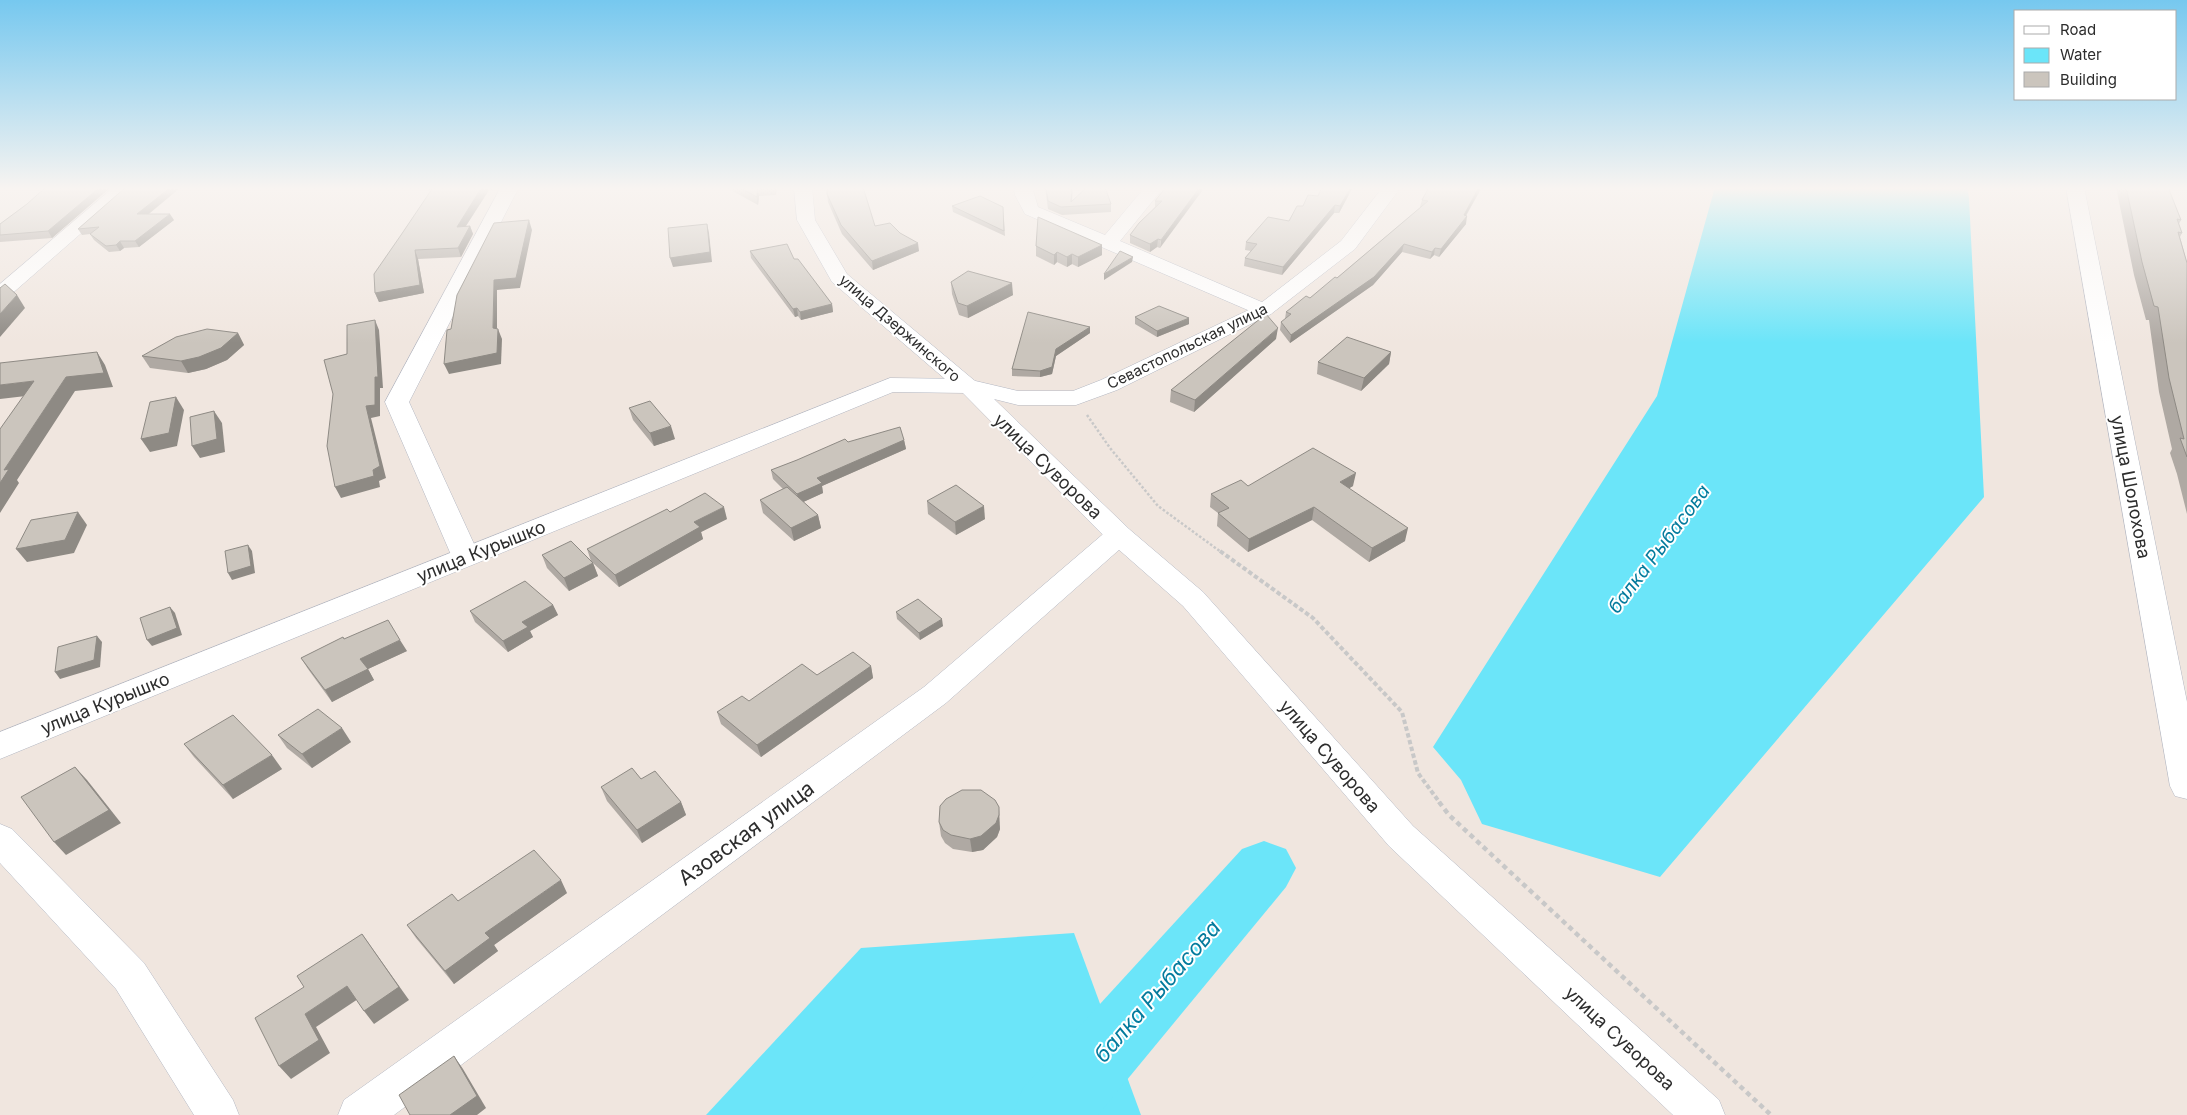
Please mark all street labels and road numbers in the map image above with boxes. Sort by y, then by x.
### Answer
street label: улица Дзержинского [835,270,965,386]
street label: Севастопольская улица [1104,299,1270,393]
street label: улица Суворова [989,409,1107,523]
street label: улица Шолохова [2107,414,2155,560]
street label: улица Курышко [414,516,548,586]
street label: улица Курышко [38,668,172,738]
street label: улица Суворова [1275,695,1385,817]
street label: Азовская улица [673,775,819,891]
street label: улица Суворова [1561,982,1679,1094]

